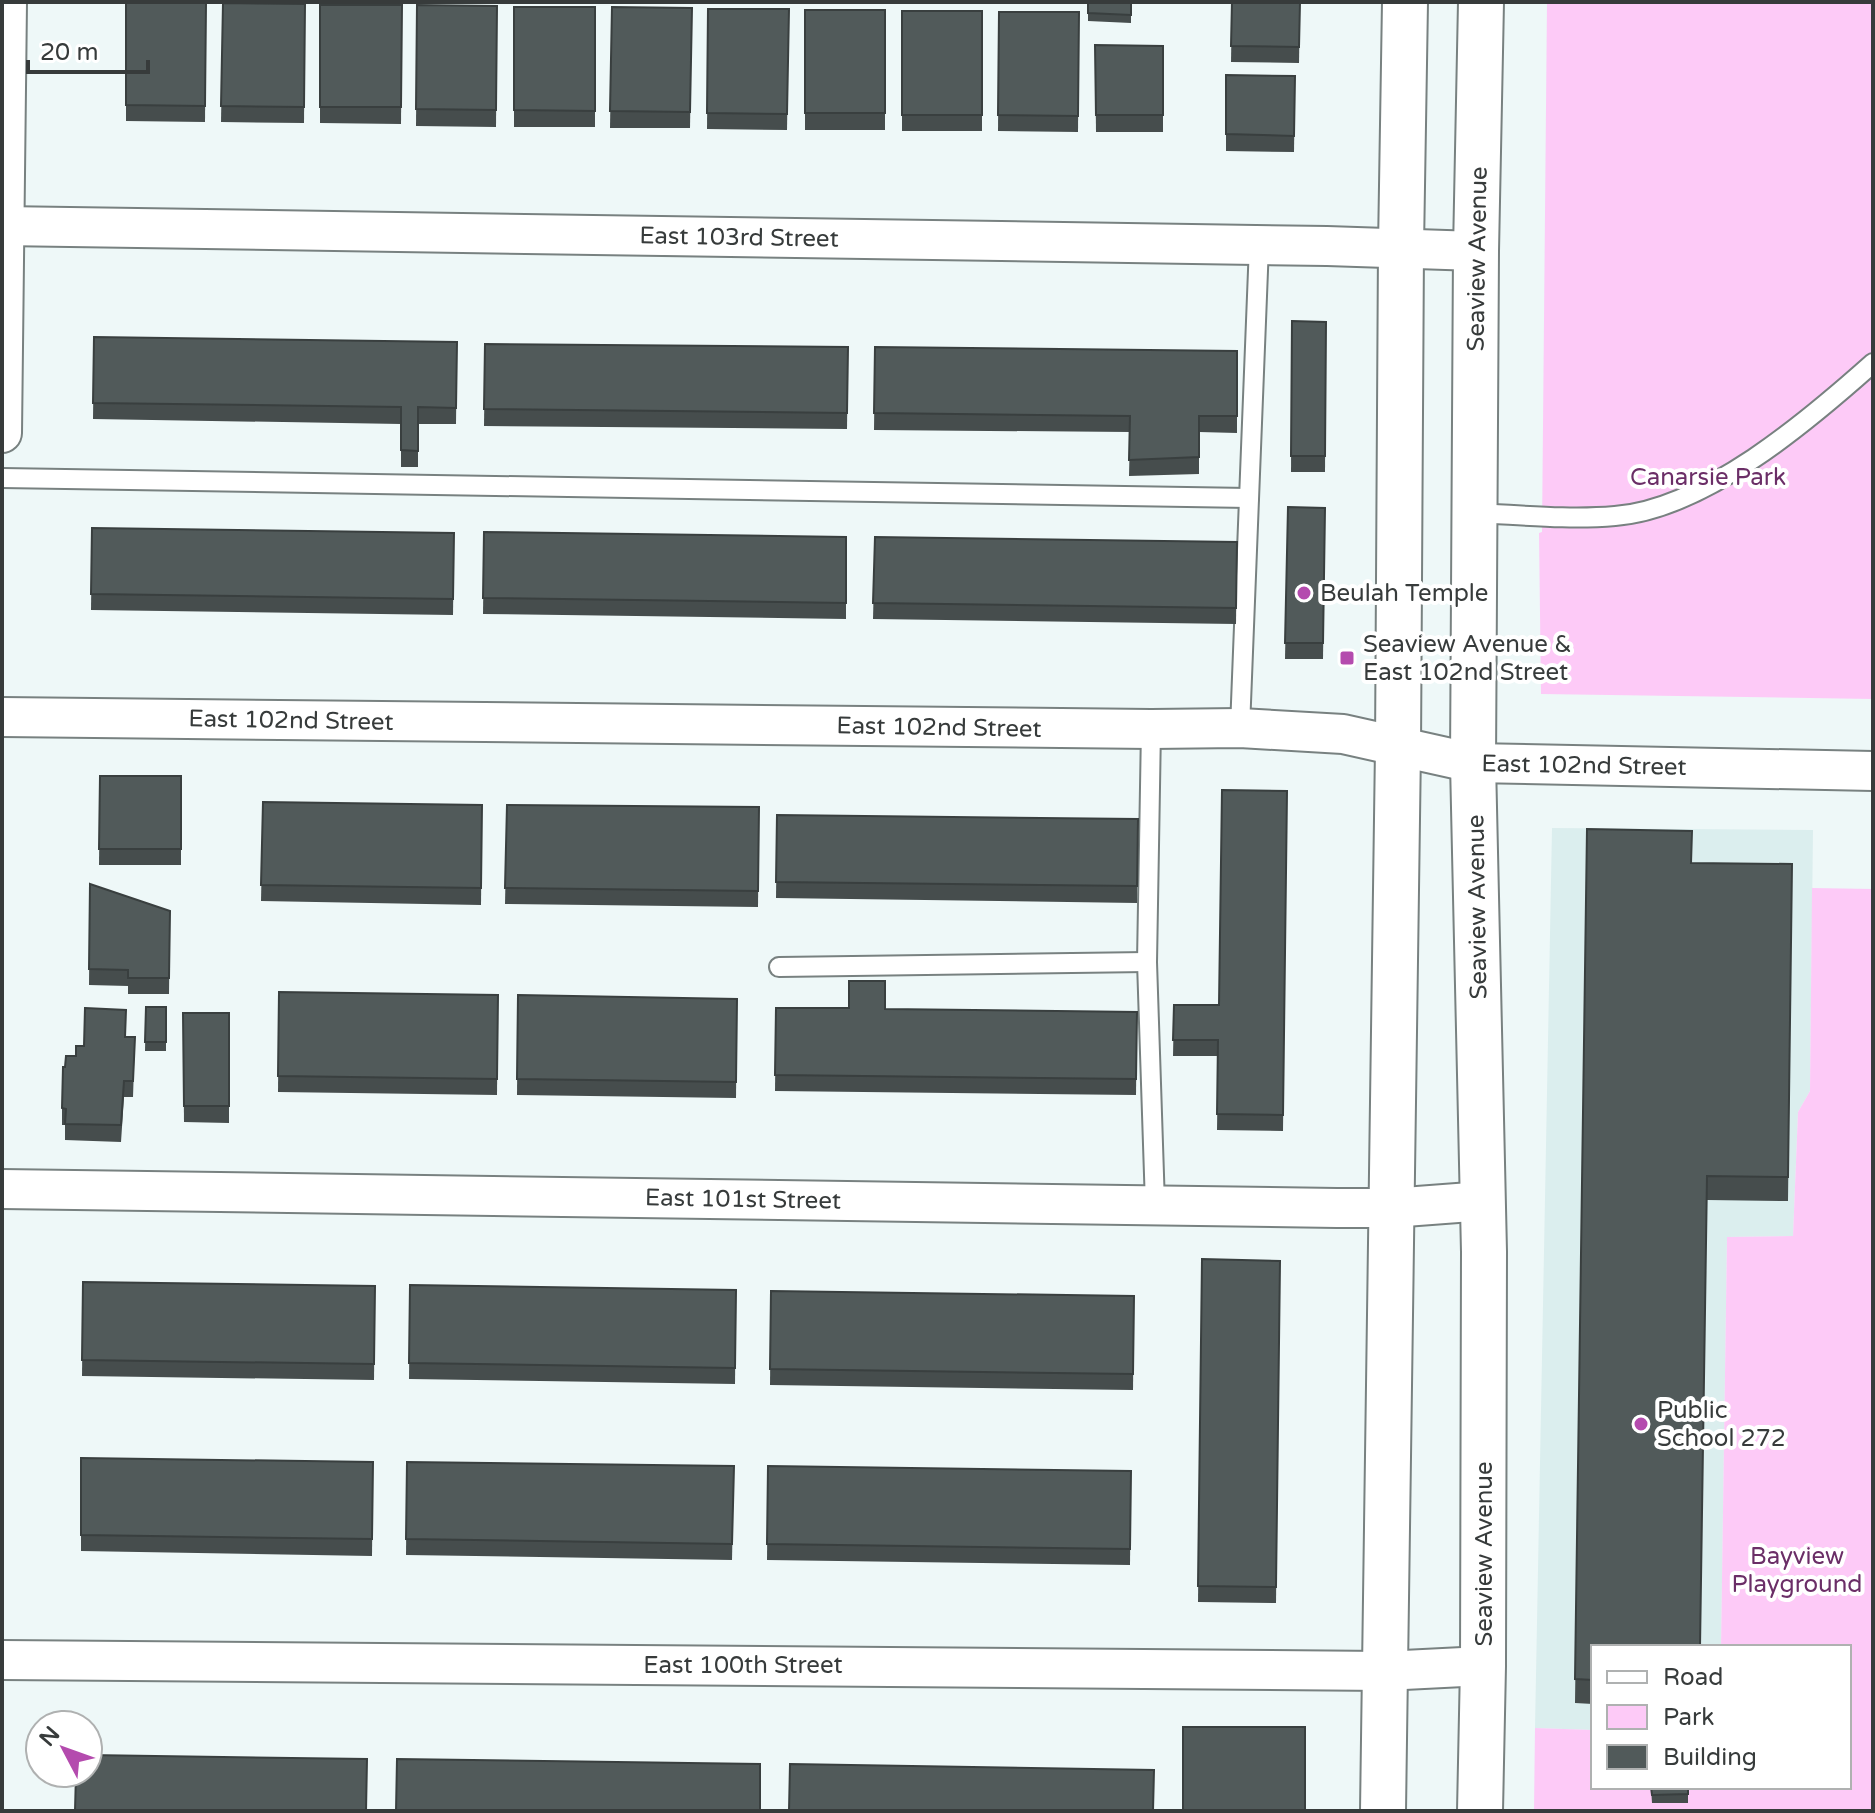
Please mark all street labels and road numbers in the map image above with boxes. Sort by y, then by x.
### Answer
street label: Seaview Avenue [1461,166,1494,352]
street label: East 103rd Street [639,221,839,254]
street label: East 102nd Street [188,704,394,737]
street label: East 102nd Street [836,711,1042,744]
street label: East 102nd Street [1481,749,1687,782]
street label: Seaview Avenue [1461,814,1494,1000]
street label: East 101st Street [645,1183,841,1216]
street label: Seaview Avenue [1470,1462,1499,1646]
street label: East 100th Street [643,1651,843,1680]

